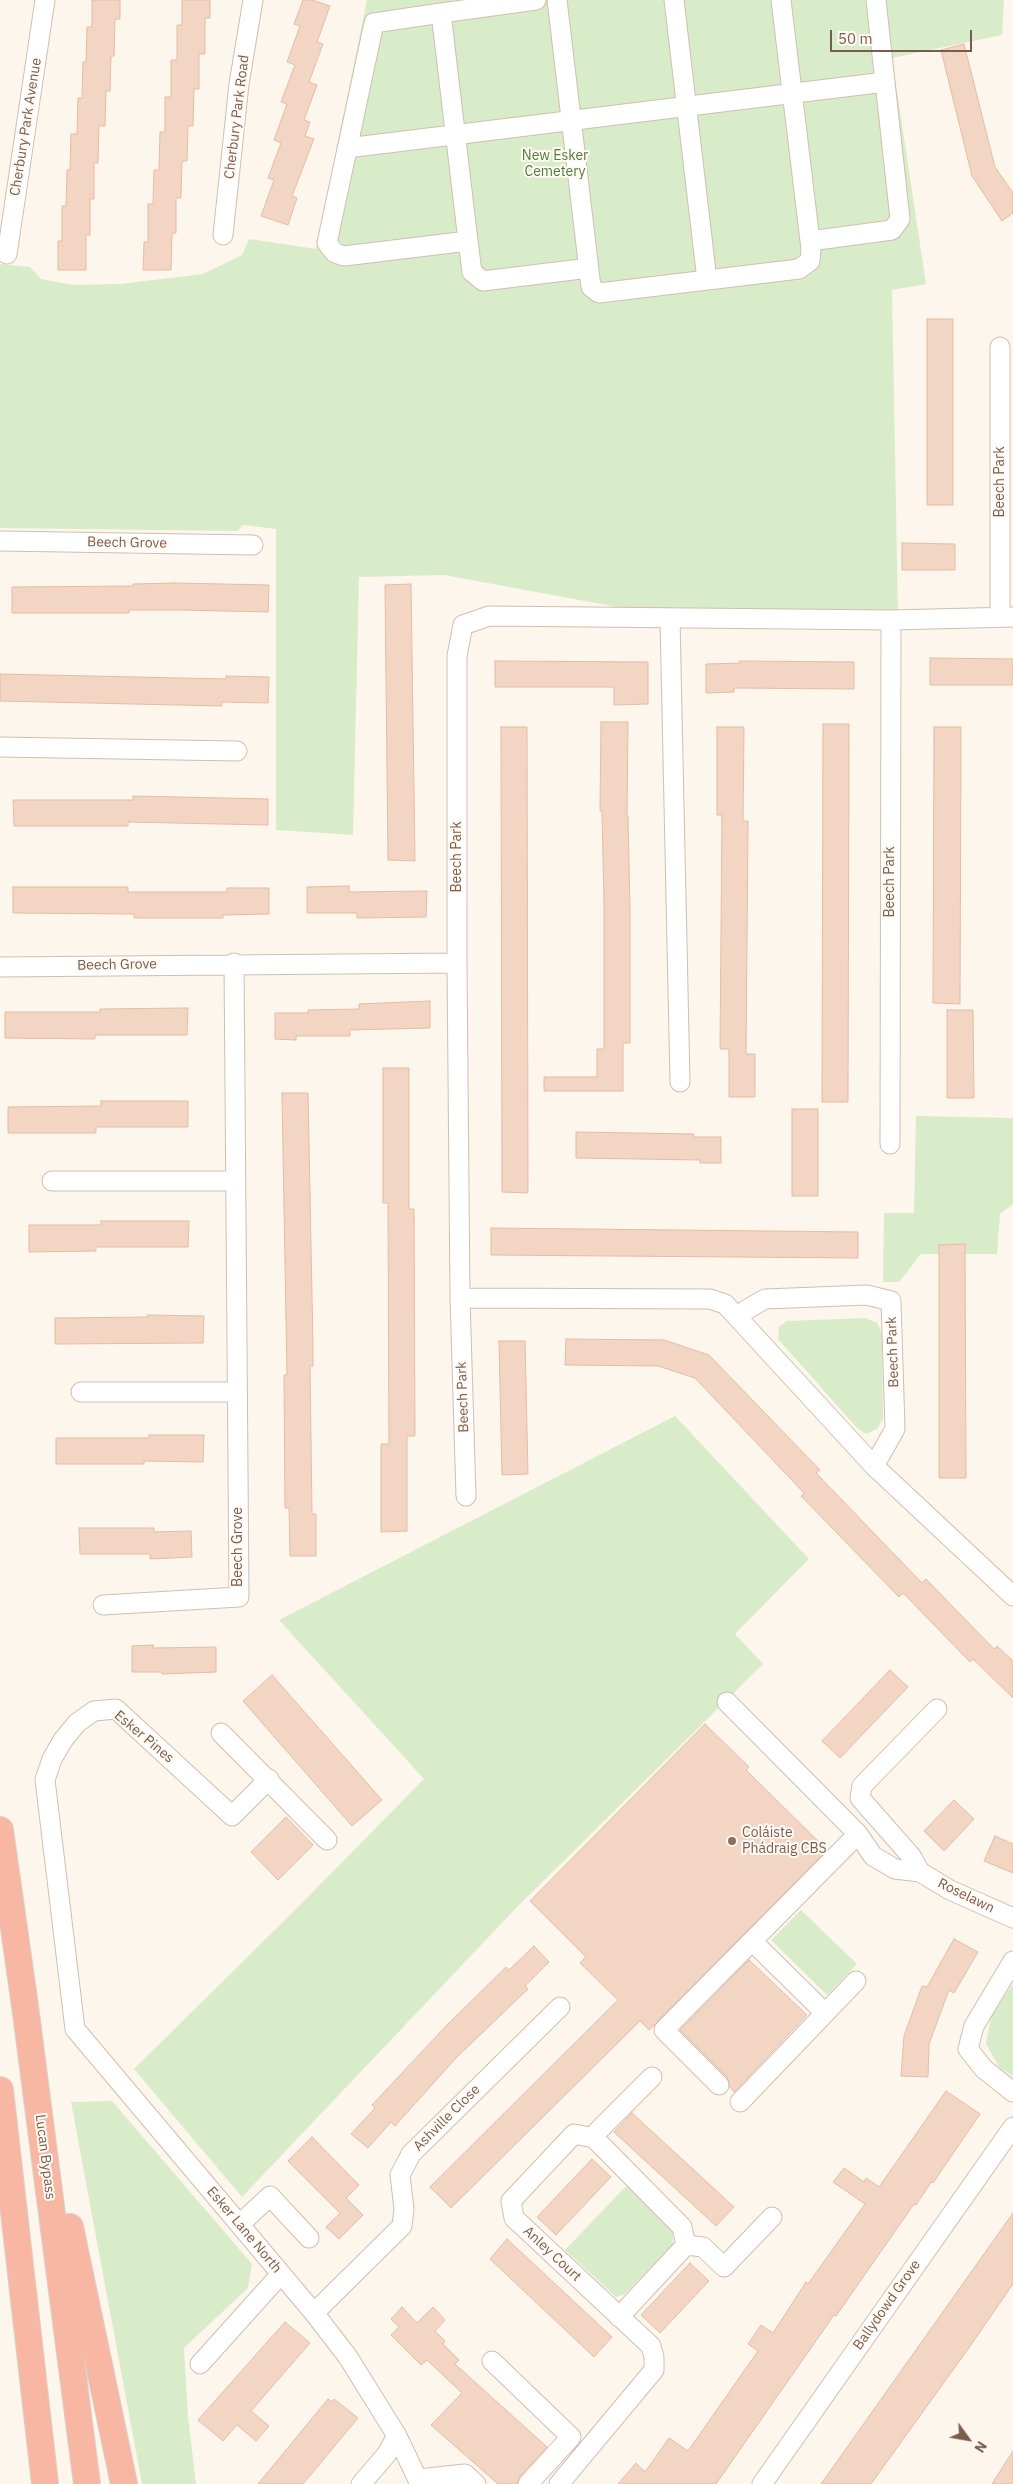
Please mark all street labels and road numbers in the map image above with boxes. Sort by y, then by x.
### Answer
street label: Cherbury Park Road [221,54,253,180]
street label: Cherbury Park Avenue [7,57,45,197]
street label: Beech Park [992,446,1008,518]
street label: Beech Grove [87,534,167,552]
street label: Beech Park [449,821,465,893]
street label: Beech Park [882,846,898,918]
street label: Beech Grove [77,956,157,974]
street label: Beech Park [883,1316,903,1388]
street label: Beech Park [453,1361,473,1433]
street label: Beech Grove [230,1507,246,1587]
street label: Esker Pines [111,1707,177,1767]
street label: Roselawn [935,1875,997,1917]
street label: Ashville Close [410,2081,484,2155]
street label: Lucan Bypass [31,2113,59,2201]
street label: Esker Lane North [203,2183,285,2277]
street label: Anley Court [519,2223,585,2285]
street label: Ballydowd Grove [850,2257,924,2353]

